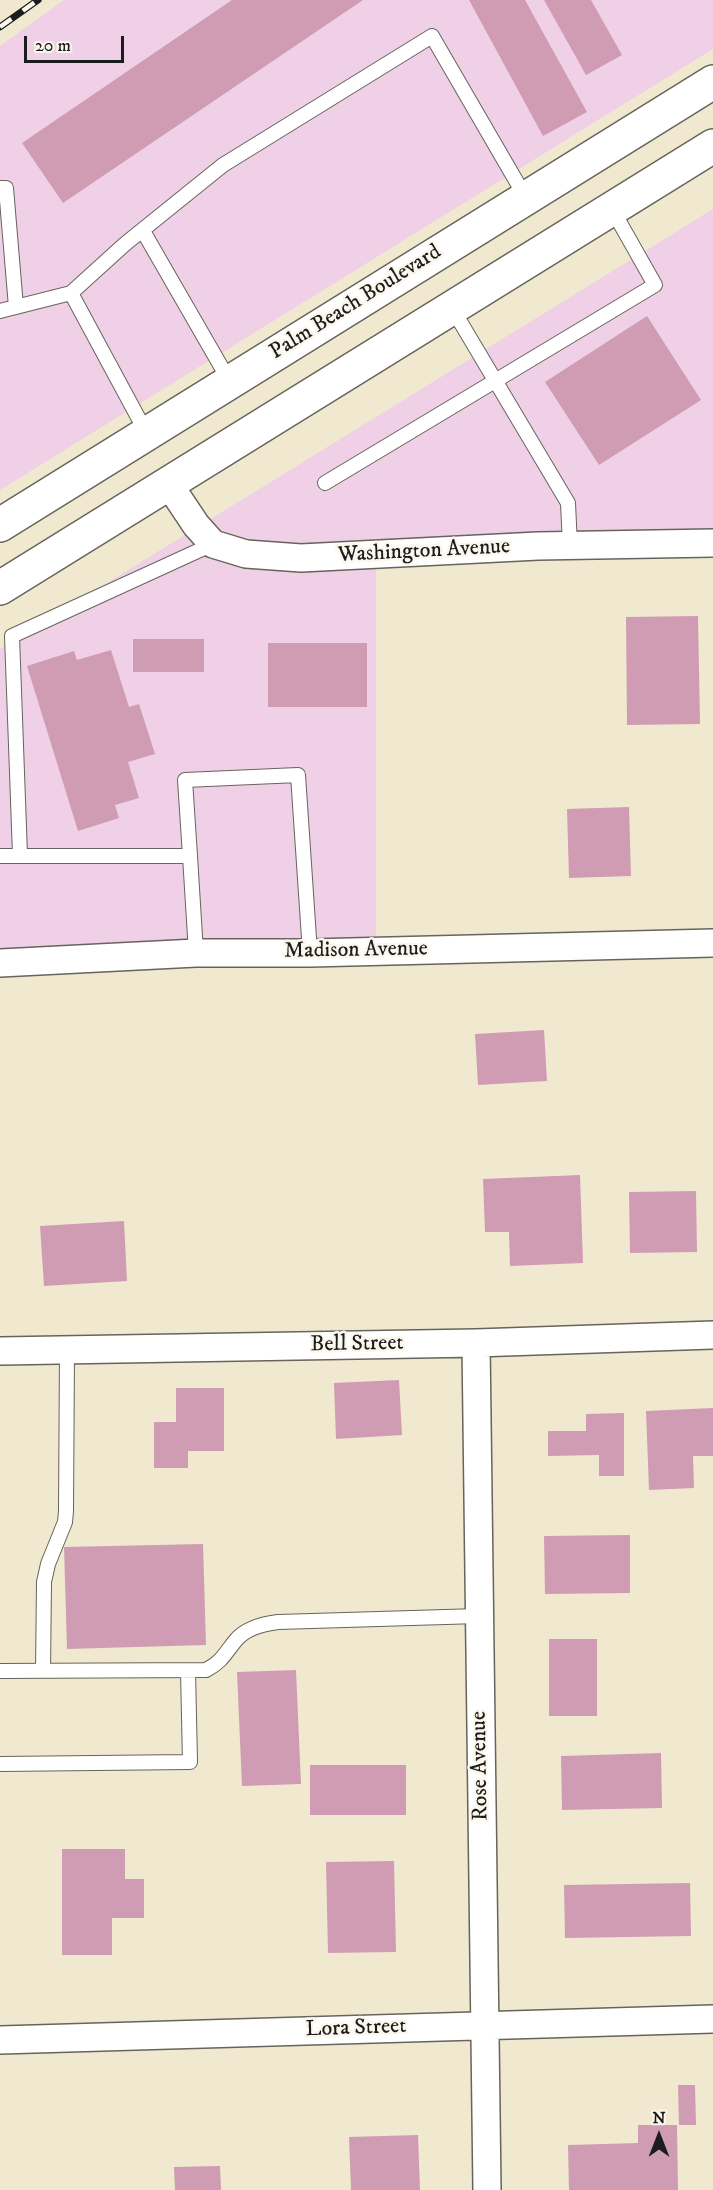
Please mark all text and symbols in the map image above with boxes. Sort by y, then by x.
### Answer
scale bar [27,24,128,62]
text: 20 m [35,35,71,57]
street label: Palm Beach Boulevard [265,240,447,366]
street label: Washington Avenue [337,534,511,570]
street label: Madison Avenue [284,937,428,965]
street label: Bell Street [310,1331,404,1359]
street label: Rose Avenue [467,1711,495,1821]
street label: Lora Street [305,2014,407,2044]
north arrow [629,2106,689,2166]
text: N [652,2108,666,2128]

